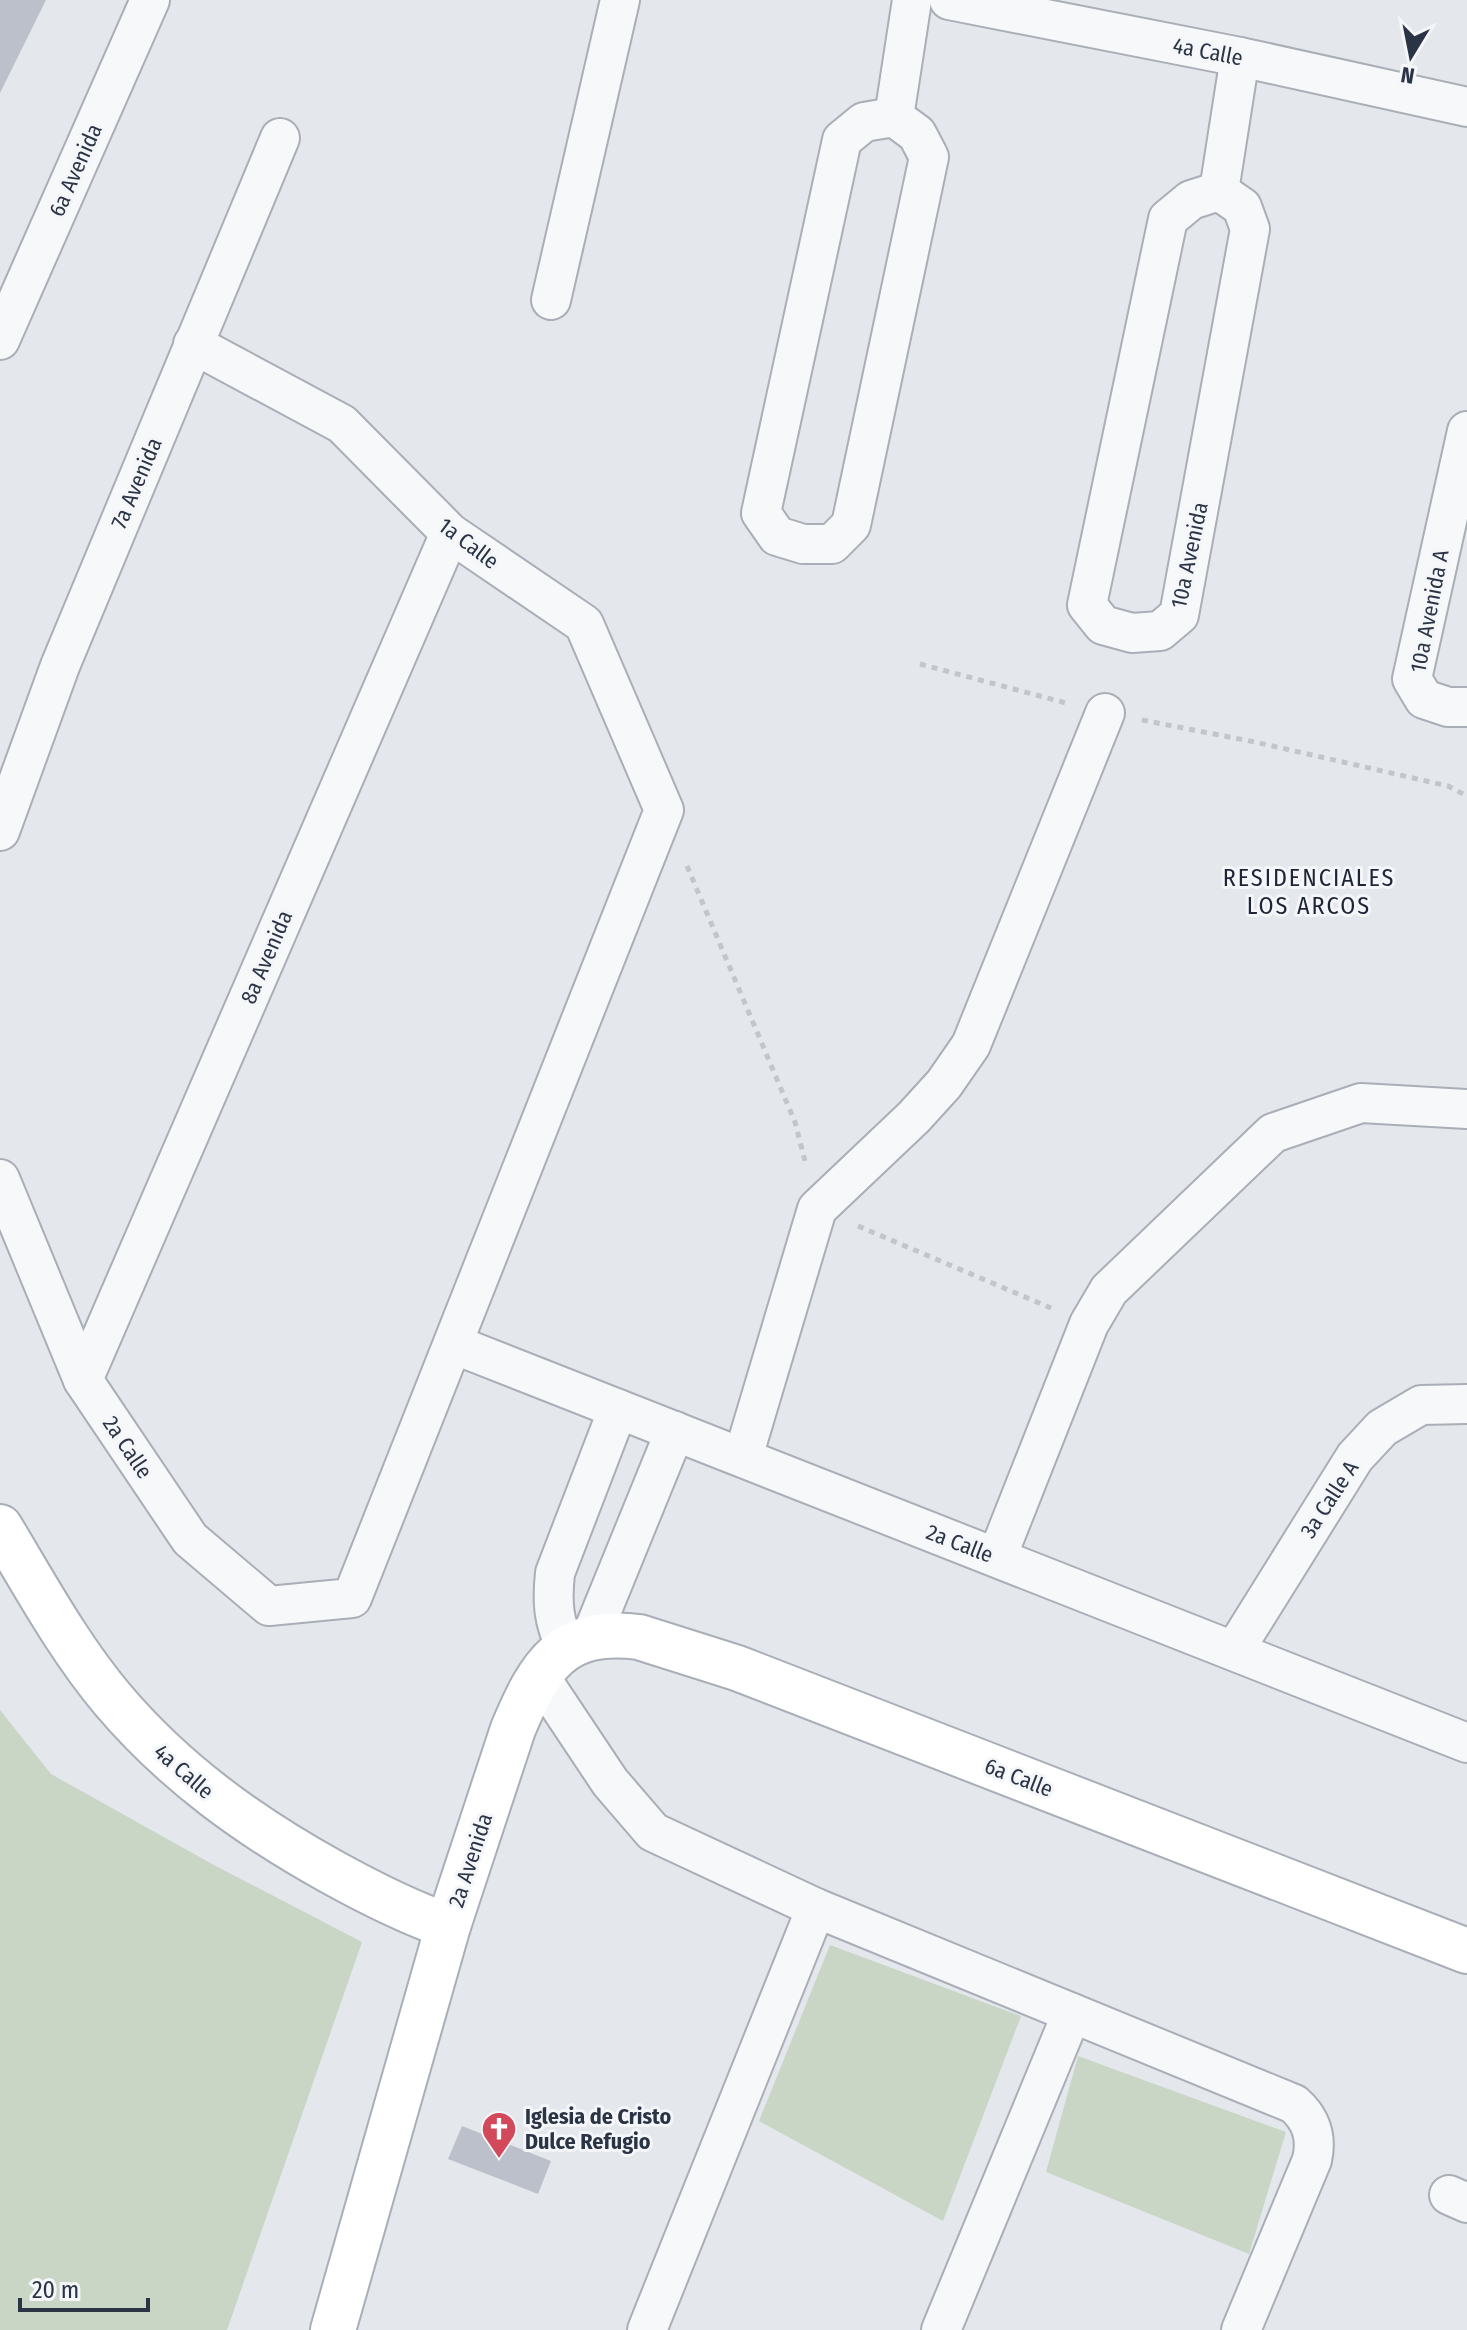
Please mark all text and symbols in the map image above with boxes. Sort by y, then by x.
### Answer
north arrow [1371,16,1451,96]
street label: 4a Calle [1171,32,1245,71]
text: N [1399,61,1416,90]
street label: 6a Avenida [43,120,108,221]
street label: 7a Avenida [105,434,168,533]
street label: 10a Avenida [1165,500,1214,611]
street label: 1a Calle [433,512,504,575]
street label: 10a Avenida A [1404,547,1455,675]
district label: RESIDENCIALES LOS ARCOS [1223,864,1395,920]
street label: 8a Avenida [235,906,298,1008]
street label: 2a Calle [97,1411,158,1484]
street label: 3a Calle A [1295,1455,1365,1543]
street label: 2a Calle [923,1518,997,1569]
street label: 4a Calle [148,1738,219,1805]
street label: 6a Calle [981,1752,1057,1803]
street label: 2a Avenida [443,1810,498,1911]
place label: Iglesia de Cristo Dulce Refugio [525,2103,671,2155]
church icon: Iglesia de Cristo Dulce Refugio [480,2110,518,2160]
scale bar [20,2262,148,2312]
text: 20 m [32,2276,79,2304]

